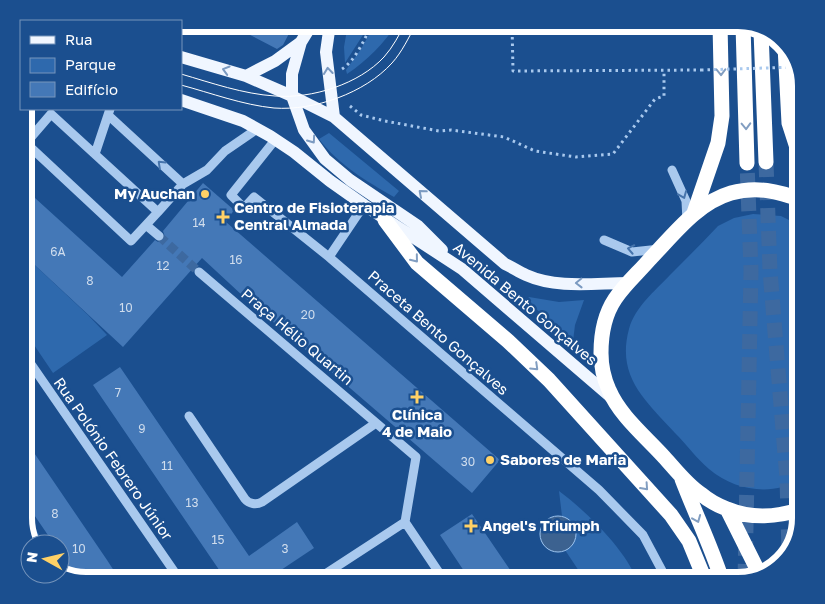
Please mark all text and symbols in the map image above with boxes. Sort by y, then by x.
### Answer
legend [20,20,182,110]
text: Rua [65,30,92,48]
text: Parque [65,55,116,73]
one-way arrow [222,66,230,76]
one-way arrow [323,66,334,74]
one-way arrow [716,69,727,77]
text: Edifício [65,80,118,98]
one-way arrow [741,123,751,131]
one-way arrow [306,135,315,144]
one-way arrow [158,161,167,170]
place label: My Auchan [114,184,195,202]
marker: My Auchan [199,188,211,200]
one-way arrow [677,190,687,198]
one-way arrow [419,191,428,199]
place label: Centro de Fisioterapia Central Almada [234,198,395,233]
marker: Centro de Fisioterapia Central Almada [216,210,230,224]
house number: 14 [192,215,206,230]
street label: Avenida Bento Gonçalves [450,238,601,369]
house number: 6A [50,244,66,259]
one-way arrow [627,245,635,255]
house number: 16 [229,252,243,267]
one-way arrow [409,253,418,262]
house number: 12 [157,258,169,273]
street label: Praceta Bento Gonçalves [365,266,513,398]
house number: 8 [86,273,94,288]
one-way arrow [575,278,582,288]
street label: Praça Hélio Quartin [238,284,357,388]
house number: 10 [119,300,133,315]
house number: 20 [301,307,315,322]
one-way arrow [530,361,539,370]
street label: Rua Polónio Febrero Júnior [51,374,177,543]
house number: 7 [115,385,121,400]
marker: Clínica 4 de Maio [410,390,424,404]
place label: Clínica 4 de Maio [382,405,452,440]
house number: 9 [138,421,146,436]
place label: Sabores de Maria [500,450,626,468]
house number: 30 [461,454,475,469]
marker: Sabores de Maria [484,454,496,466]
house number: 11 [161,458,173,473]
one-way arrow [640,481,649,490]
house number: 13 [186,495,198,510]
house number: 8 [51,506,59,521]
one-way arrow [691,514,701,523]
place label: Angel's Triumph [482,516,600,534]
marker: Angel's Triumph [464,519,478,533]
house number: 15 [212,532,224,547]
north arrow [20,534,70,584]
house number: 10 [72,541,86,556]
house number: 3 [281,541,289,556]
text: N [22,551,41,564]

